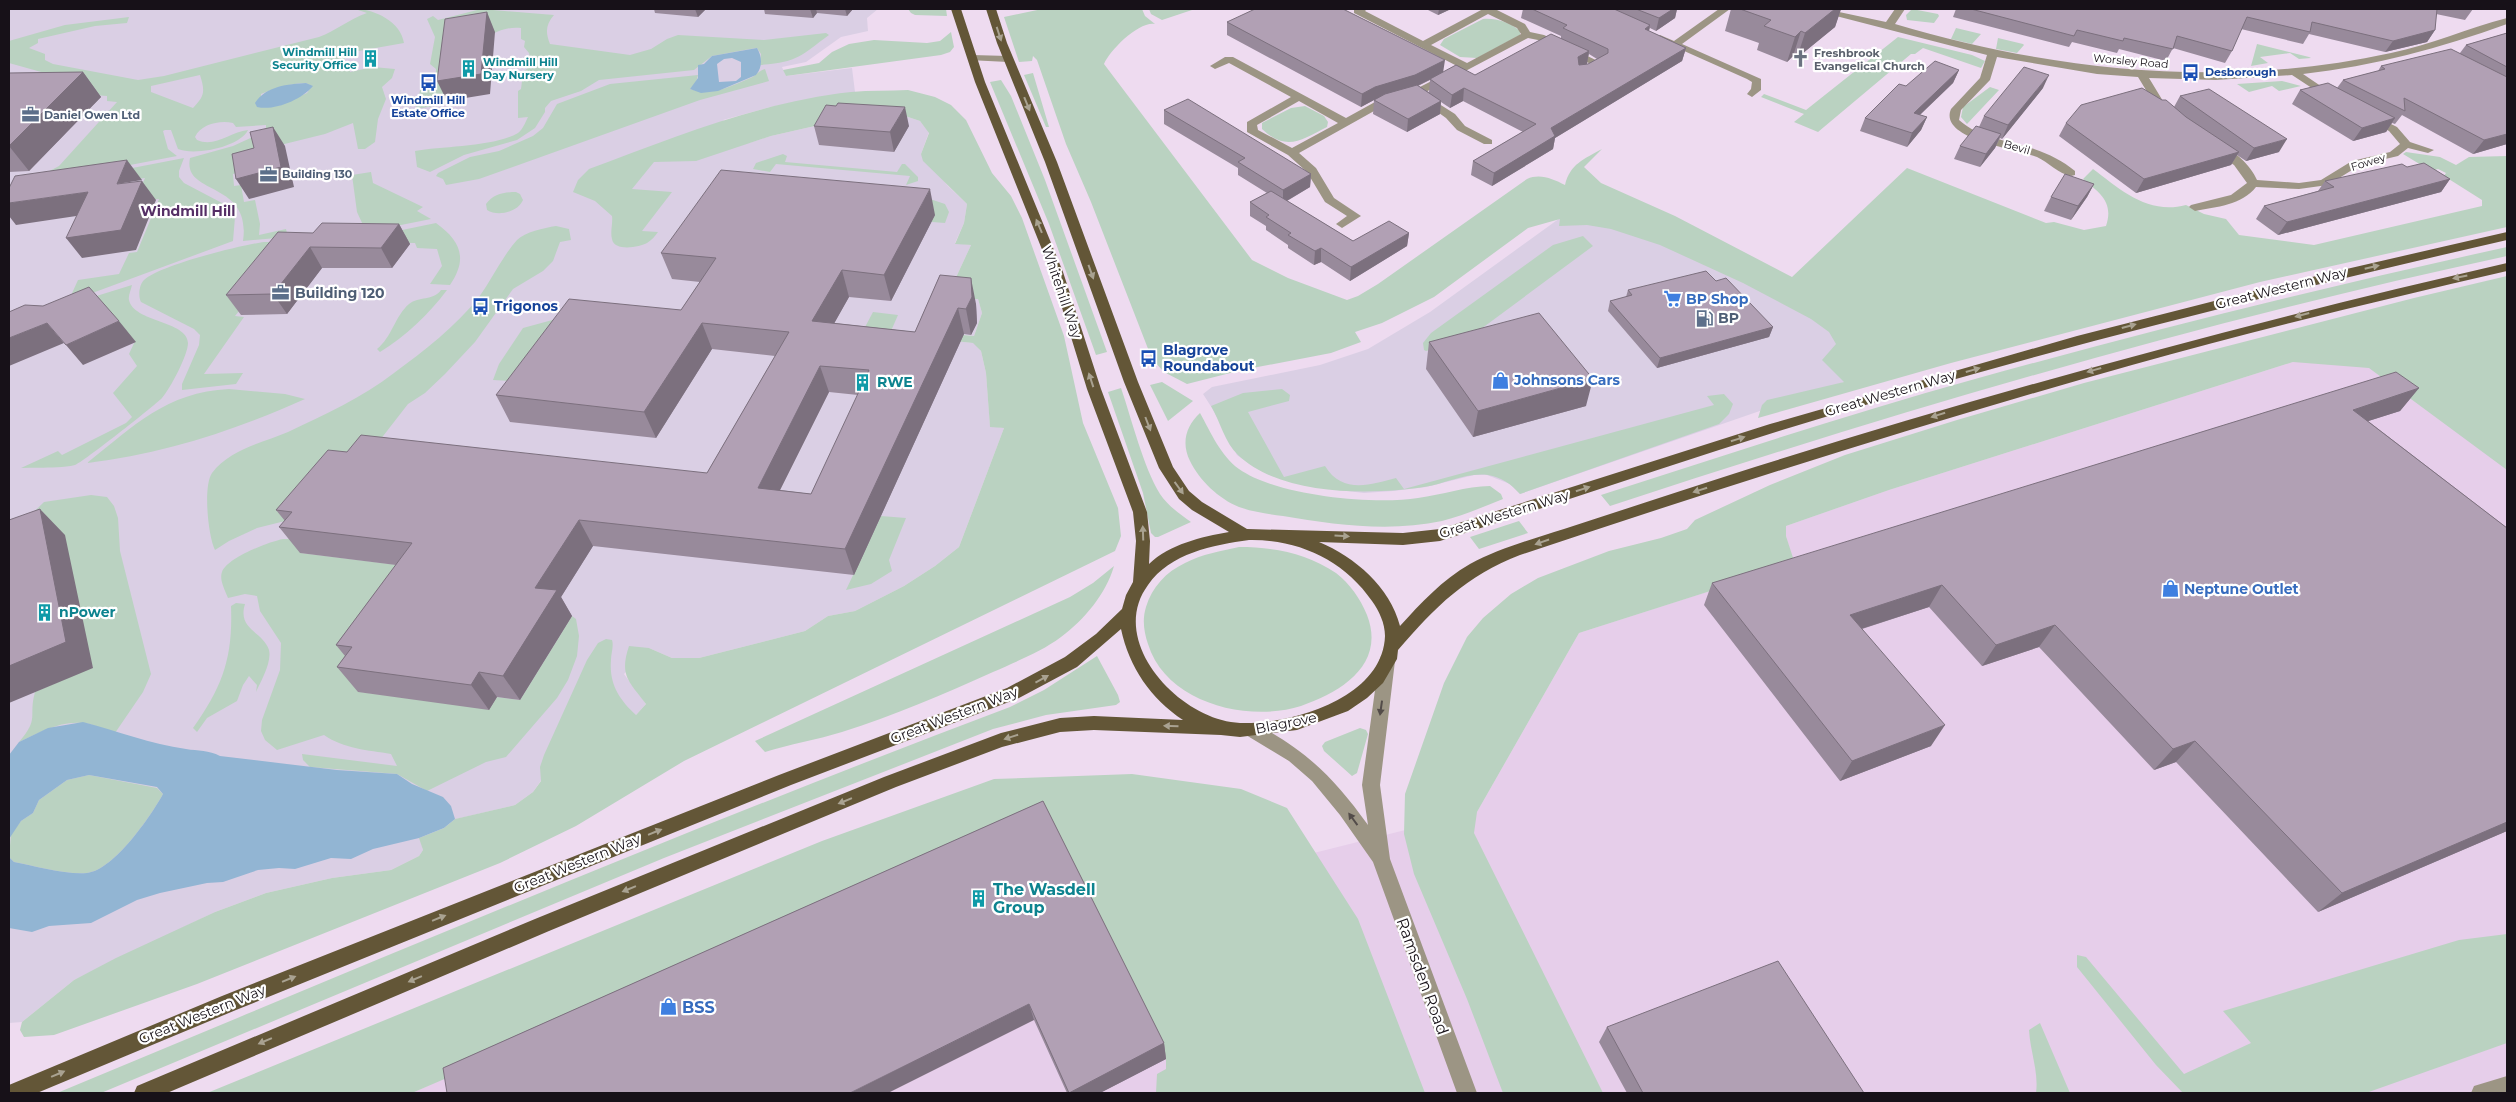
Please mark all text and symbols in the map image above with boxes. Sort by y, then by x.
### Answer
one-way arrow [996,27,1004,42]
place label: Windmill Hill Security Office [272,45,357,72]
place label: Freshbrook Evangelical Church [1814,46,1925,73]
building icon: Windmill Hill Security Office [361,48,381,68]
church icon: Freshbrook Evangelical Church [1790,49,1810,69]
street label: Worsley Road [2093,51,2169,71]
place label: Windmill Hill Day Nursery [483,55,558,82]
building icon: Windmill Hill Day Nursery [459,58,479,78]
bus stop icon: Desborough [2181,62,2201,82]
place label: Desborough [2205,65,2276,79]
bus stop icon: Windmill Hill Estate Office [418,72,438,92]
place label: Windmill Hill Estate Office [391,93,465,120]
one-way arrow [1024,96,1031,111]
office icon: Daniel Owen Ltd [20,105,40,125]
place label: Daniel Owen Ltd [44,108,140,122]
street label: Bevil [2002,137,2032,157]
street label: Fowey [2349,150,2387,174]
office icon: Building 130 [258,164,278,184]
place label: Building 130 [282,167,353,181]
district label: Windmill Hill [140,202,236,220]
one-way arrow [1034,219,1042,233]
street label: Whitehill Way [1038,243,1086,341]
street label: Great Western Way [2213,263,2349,313]
one-way arrow [2365,263,2380,271]
one-way arrow [1087,265,1095,280]
one-way arrow [2452,273,2467,281]
office icon: Building 120 [271,283,291,303]
place label: Building 120 [295,284,384,302]
supermarket icon: BP Shop [1662,289,1682,309]
place label: BP Shop [1686,290,1749,308]
bus stop icon: Trigonos [470,296,490,316]
place label: Trigonos [494,297,559,315]
fuel station icon: BP [1694,308,1714,328]
place label: BP [1718,309,1739,327]
one-way arrow [2294,311,2309,319]
one-way arrow [2122,322,2137,330]
place label: Blagrove Roundabout [1163,341,1255,375]
bus stop icon: Blagrove Roundabout [1139,348,1159,368]
one-way arrow [1965,365,1980,373]
street label: Great Western Way [1823,366,1958,420]
one-way arrow [2086,366,2101,374]
shop icon: Johnsons Cars [1490,370,1510,390]
place label: Johnsons Cars [1513,371,1621,389]
building icon: RWE [853,372,873,392]
one-way arrow [1087,372,1095,387]
place label: RWE [877,373,913,391]
one-way arrow [1930,412,1945,420]
one-way arrow [1144,417,1152,432]
one-way arrow [1731,434,1746,442]
one-way arrow [1173,481,1184,494]
one-way arrow [1576,485,1591,492]
street label: Great Western Way [1437,486,1572,542]
one-way arrow [1692,486,1707,494]
one-way arrow [1139,525,1147,541]
one-way arrow [1334,533,1350,541]
one-way arrow [1534,539,1549,546]
shop icon: Neptune Outlet [2160,579,2180,599]
place label: Neptune Outlet [2184,580,2299,598]
building icon: nPower [35,602,55,622]
place label: nPower [59,603,116,621]
one-way arrow [1034,675,1049,683]
street label: Great Western Way [888,682,1021,748]
one-way arrow [1377,701,1385,717]
street label: Blagrove [1254,708,1318,738]
one-way arrow [1163,722,1179,730]
one-way arrow [1003,734,1018,741]
one-way arrow [837,798,852,805]
one-way arrow [1348,812,1358,826]
one-way arrow [648,828,663,836]
street label: Great Western Way [511,829,643,897]
place label: The Wasdell Group [993,880,1096,917]
one-way arrow [622,886,637,894]
building icon: The Wasdell Group [969,888,989,908]
one-way arrow [432,914,447,922]
street label: Ramsden Road [1393,915,1453,1037]
one-way arrow [281,974,296,982]
one-way arrow [408,975,422,983]
street label: Great Western Way [136,980,268,1048]
shop icon: BSS [658,997,678,1017]
place label: BSS [682,998,715,1017]
one-way arrow [258,1038,272,1046]
one-way arrow [51,1070,65,1078]

